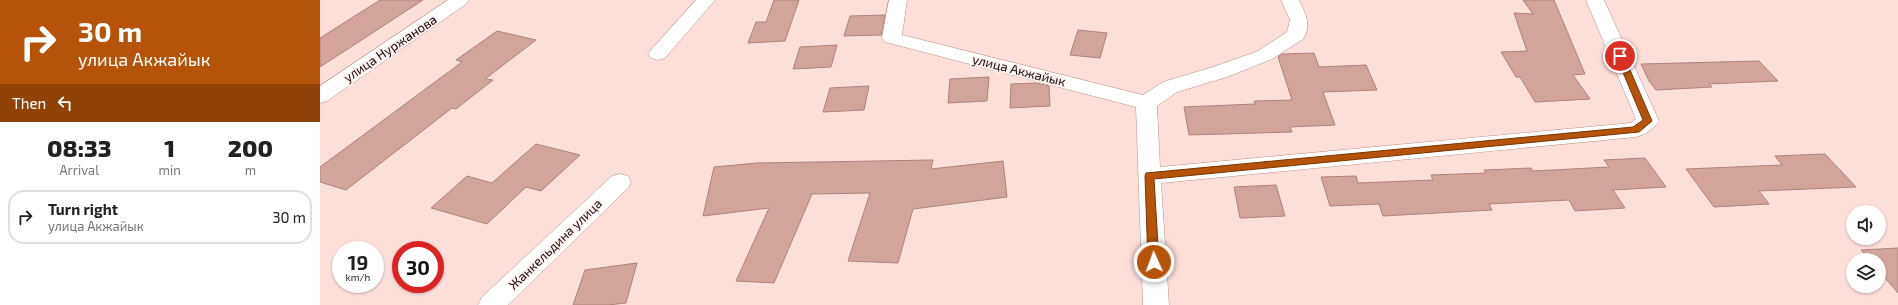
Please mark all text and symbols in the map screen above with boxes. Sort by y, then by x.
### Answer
street label: улица Нуржанова [340,11,440,85]
text: 30 m [78,14,142,48]
icon: right [12,16,64,68]
pin [1603,39,1637,73]
icon: arrive [1609,45,1631,67]
text: улица Акжайык [78,48,210,70]
street label: улица Акжайык [971,51,1067,89]
icon: left [54,92,76,114]
text: Then [12,94,46,112]
text: 08:33 [47,133,112,162]
text: 1 [164,133,175,162]
text: 200 [228,133,273,162]
text: Arrival [60,162,99,178]
text: min [159,162,181,178]
text: m [245,162,256,178]
street label: Жанкельдина улица [505,195,605,293]
text: Turn right [48,200,118,218]
map controls [1846,205,1886,293]
button: sound [1846,205,1886,245]
icon: right [14,206,36,228]
text: 30 m [272,208,306,226]
text: улица Акжайык [48,218,144,234]
speed limit sign: 30 [392,241,444,293]
position arrow [1133,241,1175,283]
text: 19 [348,250,368,274]
button: layers [1846,253,1886,293]
text: km/h [346,271,370,283]

